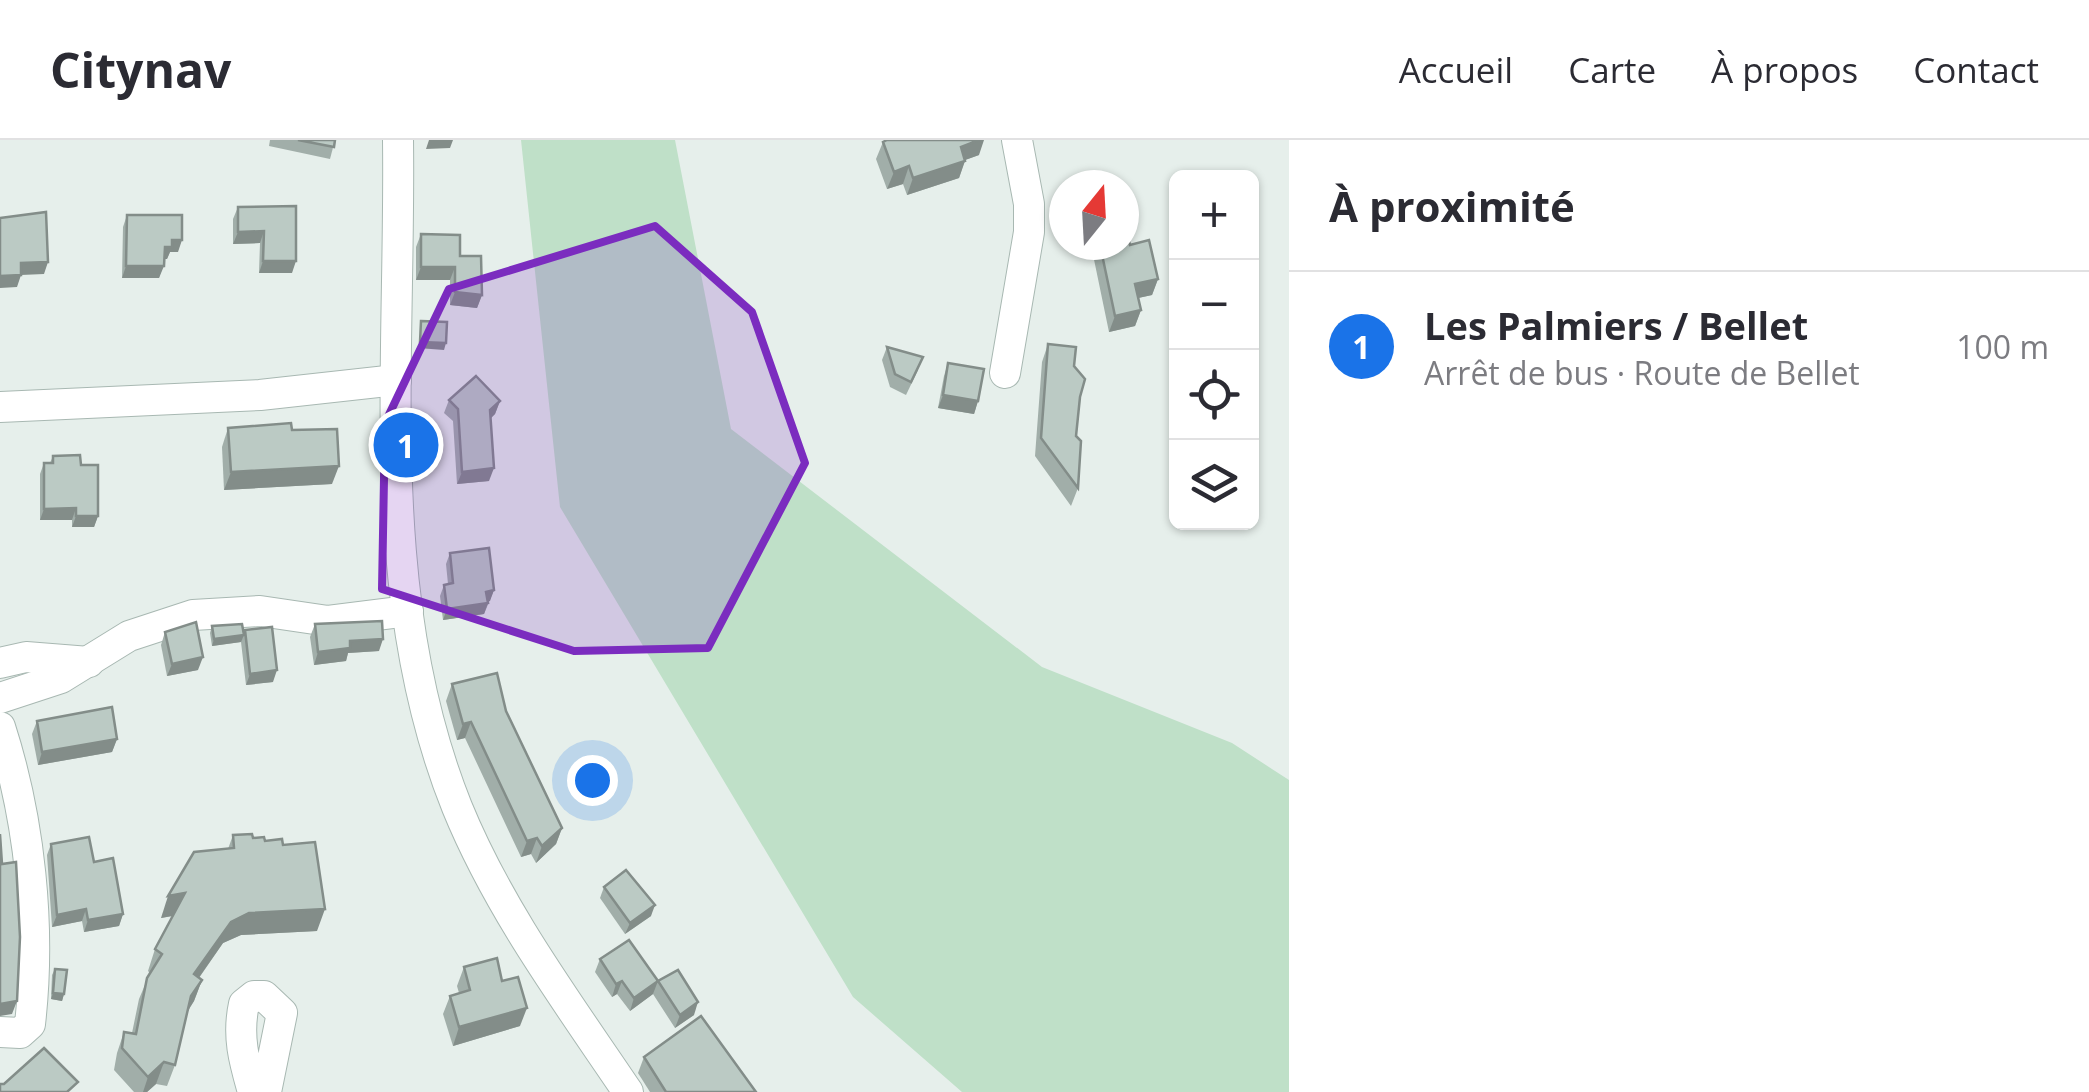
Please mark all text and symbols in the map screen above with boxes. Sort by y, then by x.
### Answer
text: Citynav [50,37,231,102]
text: Accueil [1399,46,1513,93]
text: Carte [1568,46,1656,93]
text: À propos [1711,46,1858,93]
text: Contact [1913,46,2039,93]
north arrow [1049,170,1139,260]
map controls [1169,170,1259,530]
button: + [1169,170,1259,260]
text: À proximité [1329,177,1575,234]
button: − [1169,260,1259,350]
text: Les Palmiers / Bellet [1424,299,1808,351]
text: 1 [1352,325,1371,368]
text: 100 m [1956,325,2049,368]
button: locate [1169,350,1259,440]
text: Arrêt de bus · Route de Bellet [1424,351,1860,394]
pin: 1 [374,408,438,482]
button: layers [1169,440,1259,530]
your location [567,755,618,806]

